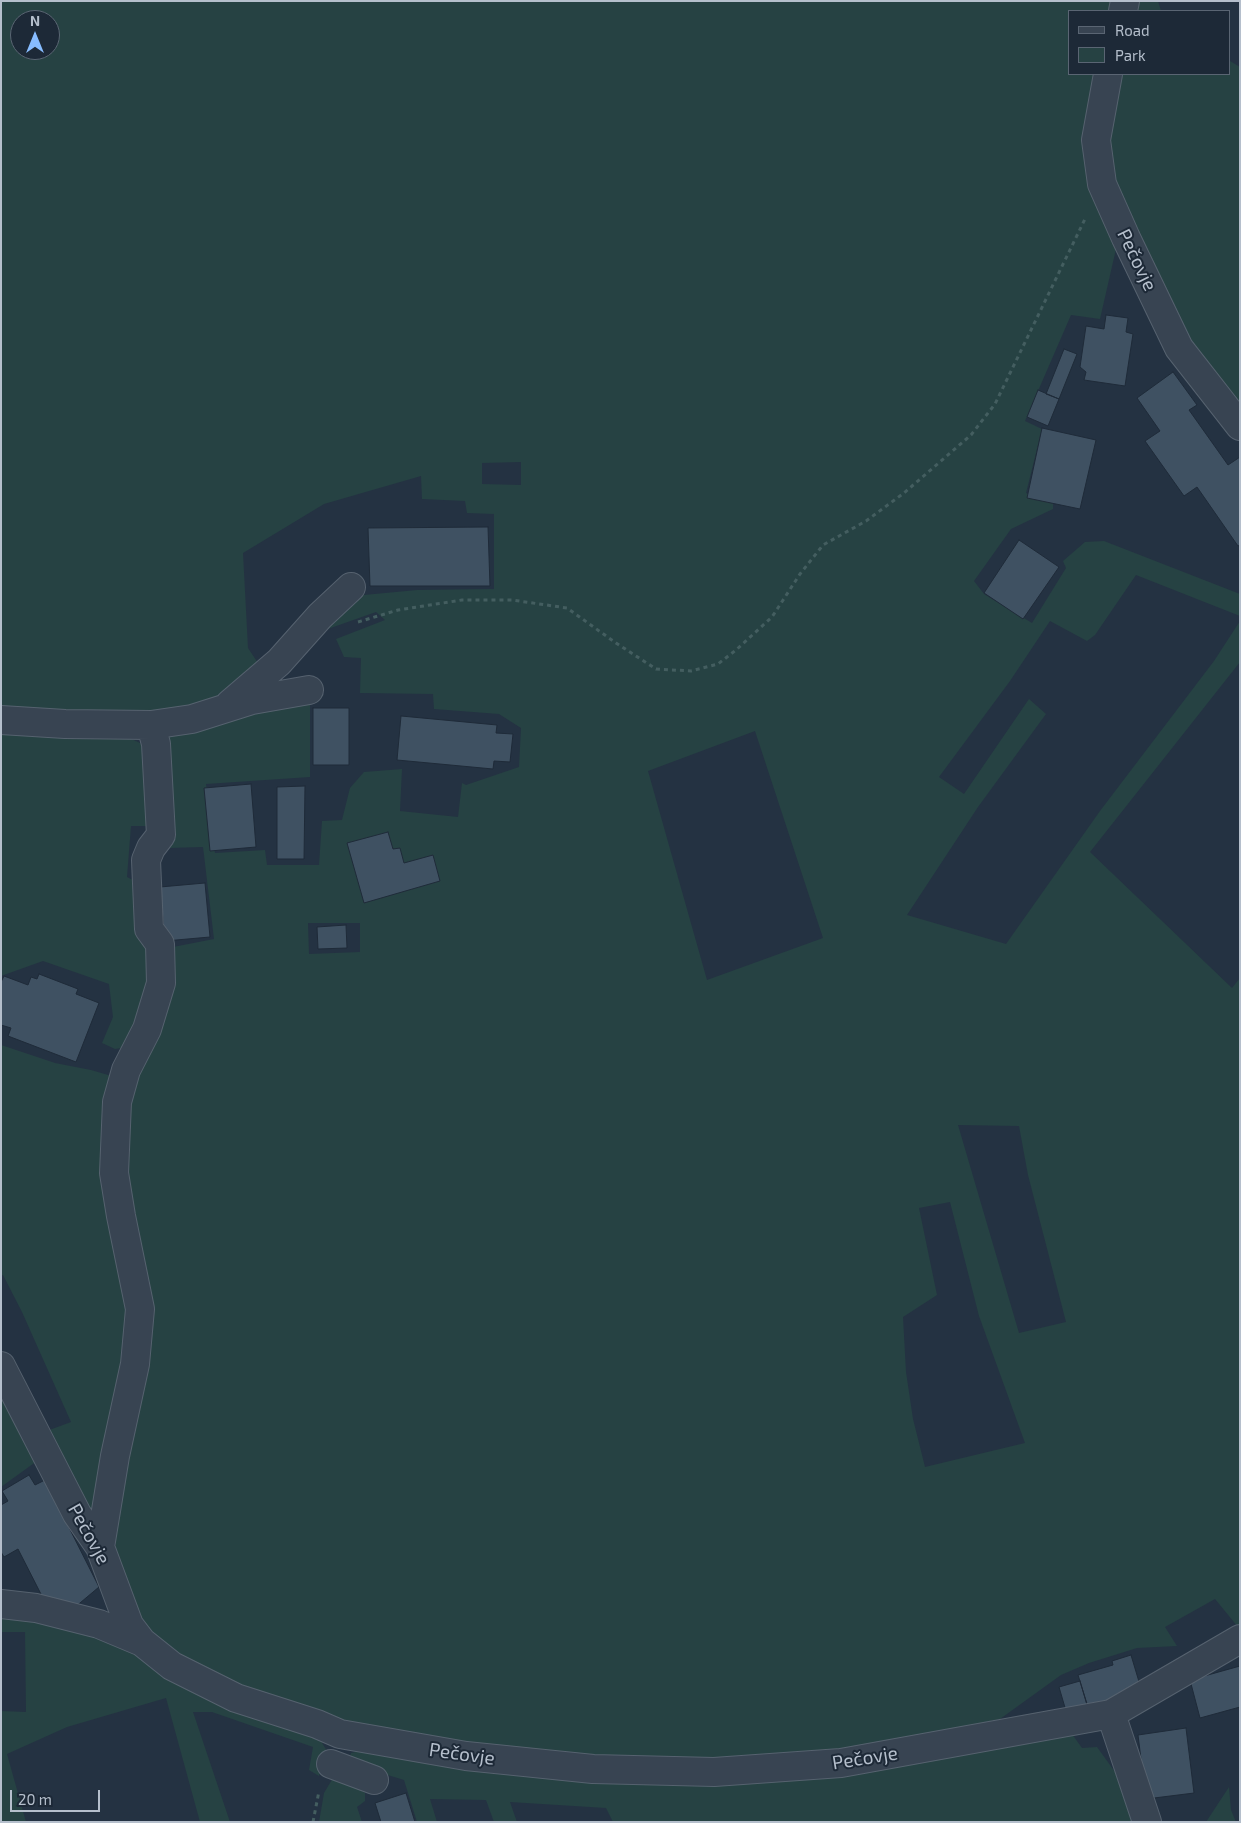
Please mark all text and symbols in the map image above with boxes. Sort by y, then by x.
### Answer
north arrow [10,10,60,60]
legend [1068,10,1231,75]
text: N [30,12,40,29]
text: Road [1115,21,1150,39]
text: Park [1115,46,1146,64]
street label: Pečovje [1112,225,1162,295]
street label: Pečovje [63,1500,115,1568]
street label: Pečovje [428,1738,496,1770]
street label: Pečovje [831,1742,899,1774]
scale bar [12,1780,102,1812]
text: 20 m [18,1790,52,1808]

